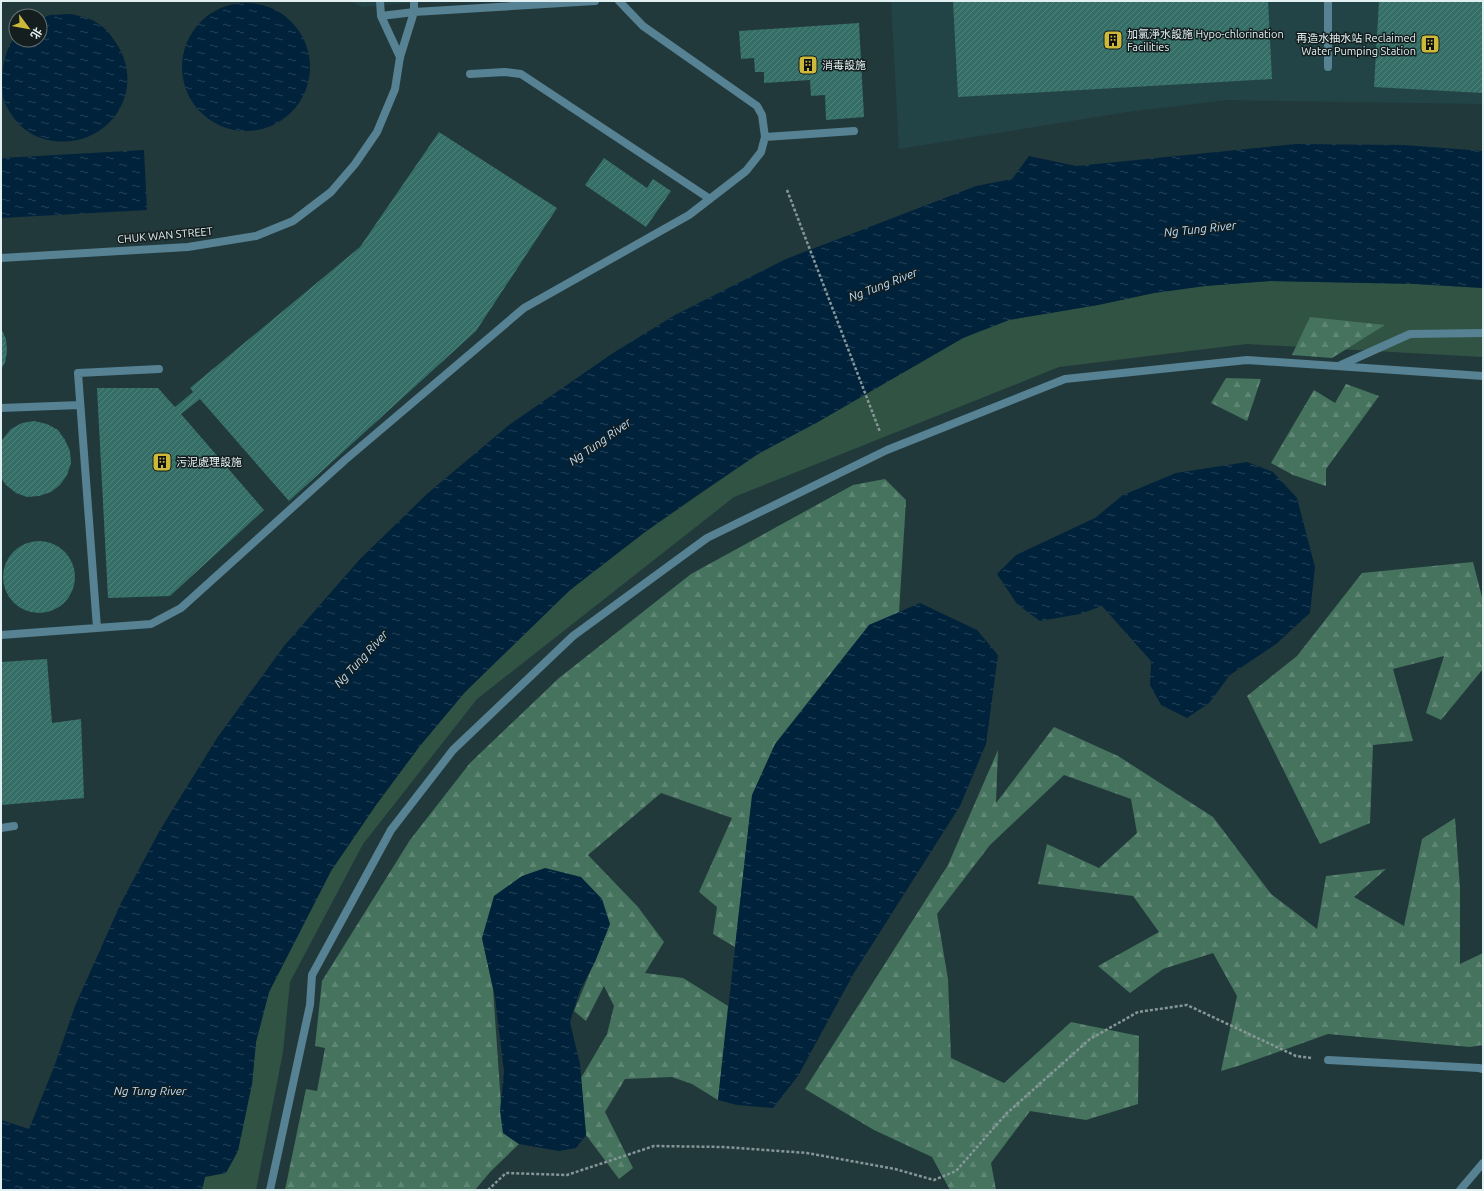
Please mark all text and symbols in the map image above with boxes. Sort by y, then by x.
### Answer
north arrow [8,8,48,48]
text: 北 [28,25,44,41]
place label: 加氯淨水設施 Hypo-chlorination Facilities [1127,28,1284,53]
building icon: 加氯淨水設施 Hypo-chlorination Facilities [1102,29,1124,51]
place label: 再造水抽水站 Reclaimed Water Pumping Station [1296,32,1416,57]
building icon: 再造水抽水站 Reclaimed Water Pumping Station [1419,33,1441,55]
building icon: 消毒設施 [797,54,819,76]
place label: 消毒設施 [822,59,866,71]
water label: Ng Tung River [1163,218,1237,239]
street label: CHUK WAN STREET [117,225,213,245]
water label: Ng Tung River [847,265,919,304]
water label: Ng Tung River [566,415,633,468]
building icon: 污泥處理設施 [151,451,173,473]
place label: 污泥處理設施 [176,456,242,468]
water label: Ng Tung River [331,627,390,690]
water label: Ng Tung River [114,1084,187,1097]

